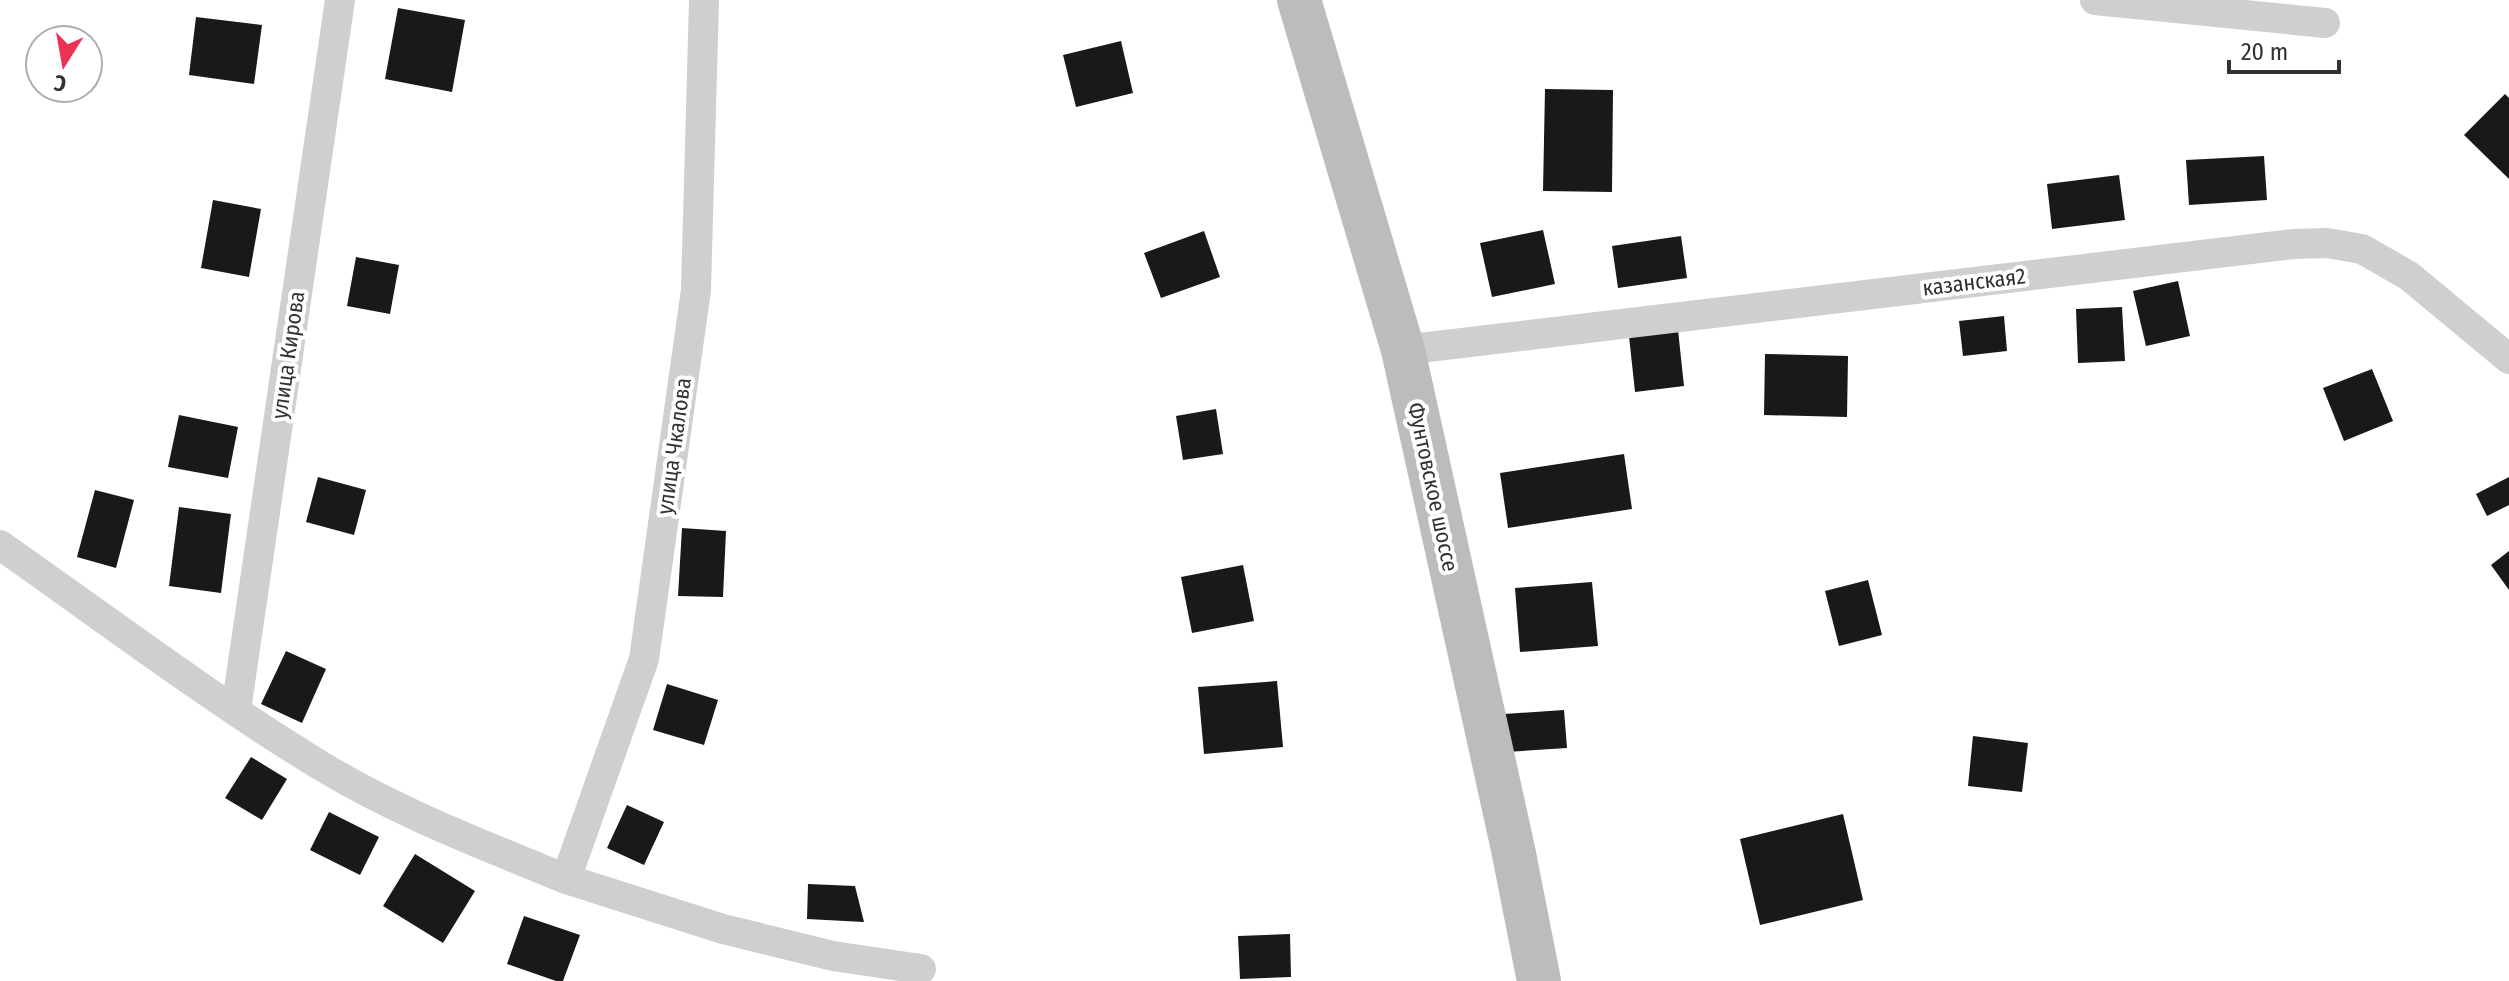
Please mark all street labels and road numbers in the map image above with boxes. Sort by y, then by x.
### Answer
street label: казанская2 [1921,262,2027,302]
street label: улица Кирова [266,289,310,421]
street label: улица Чкалова [651,376,697,516]
street label: Фунтовское шоссе [1402,400,1464,574]

